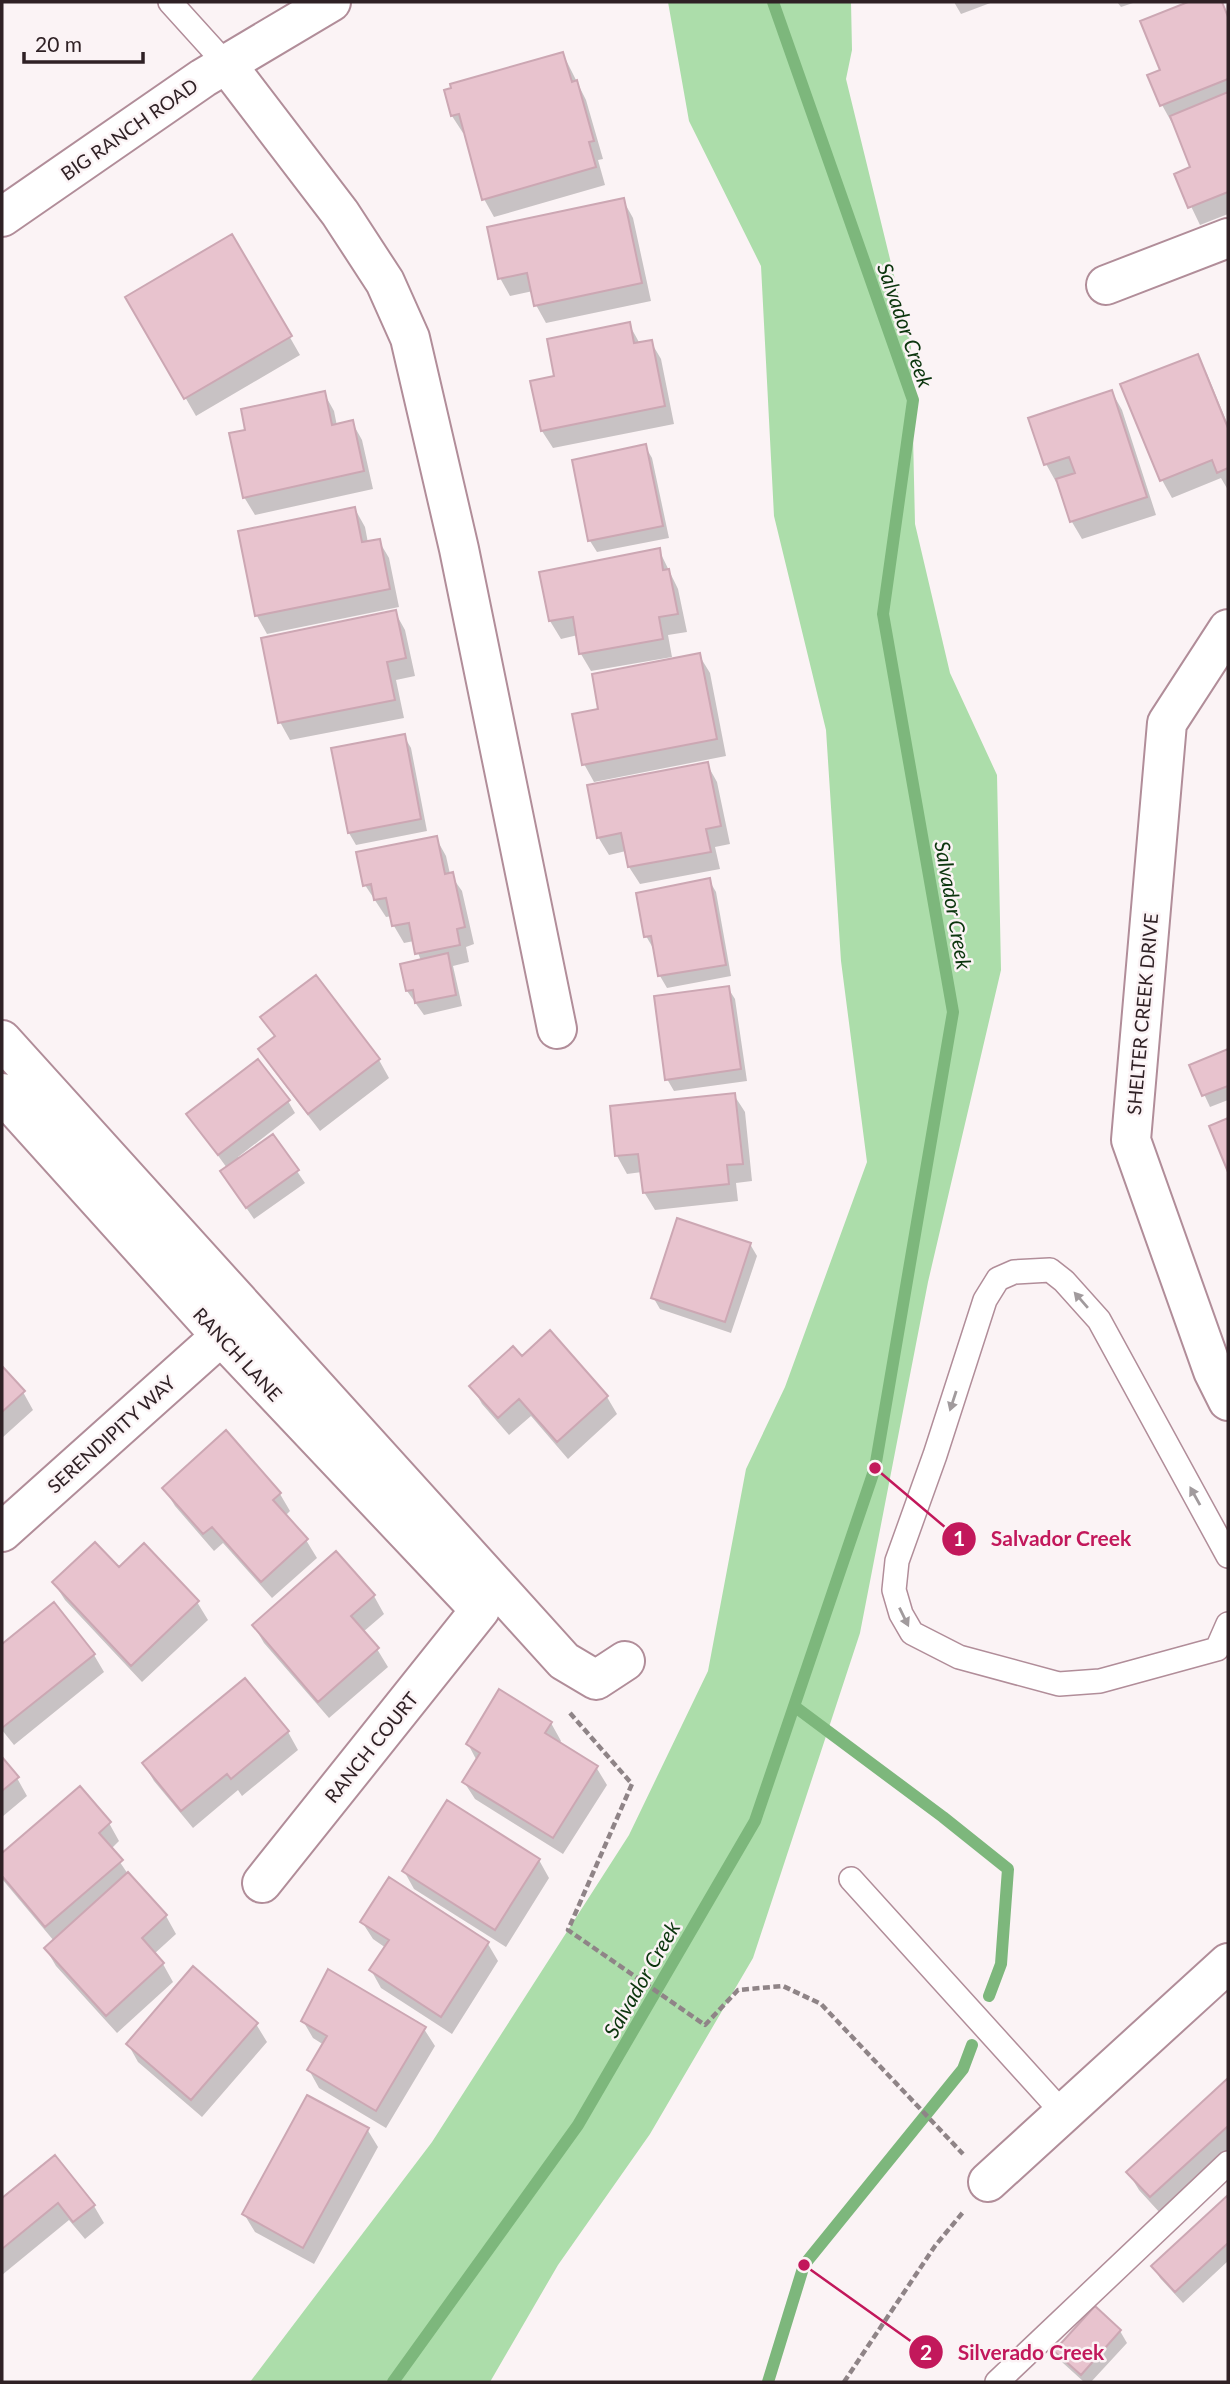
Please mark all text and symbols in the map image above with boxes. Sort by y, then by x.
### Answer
scale bar [24,21,144,65]
text: 20 m [35,31,82,56]
street label: BIG RANCH ROAD [56,73,202,185]
water label: Salvador Creek [873,259,939,392]
water label: Salvador Creek [930,839,978,972]
street label: SHELTER CREEK DRIVE [1122,912,1162,1116]
one-way arrow [1073,1291,1089,1309]
street label: RANCH LANE [189,1302,287,1406]
street label: SERENDIPITY WAY [42,1370,180,1498]
one-way arrow [947,1391,957,1412]
one-way arrow [1189,1486,1201,1506]
callout: Salvador Creek [942,1518,1146,1560]
text: 1 [953,1525,965,1550]
text: Salvador Creek [991,1525,1132,1550]
one-way arrow [898,1607,910,1627]
street label: RANCH COURT [319,1687,423,1807]
water label: Salvador Creek [598,1916,685,2042]
callout: Silverado Creek [909,2331,1118,2373]
text: 2 [920,2339,932,2364]
text: Silverado Creek [958,2339,1105,2364]

